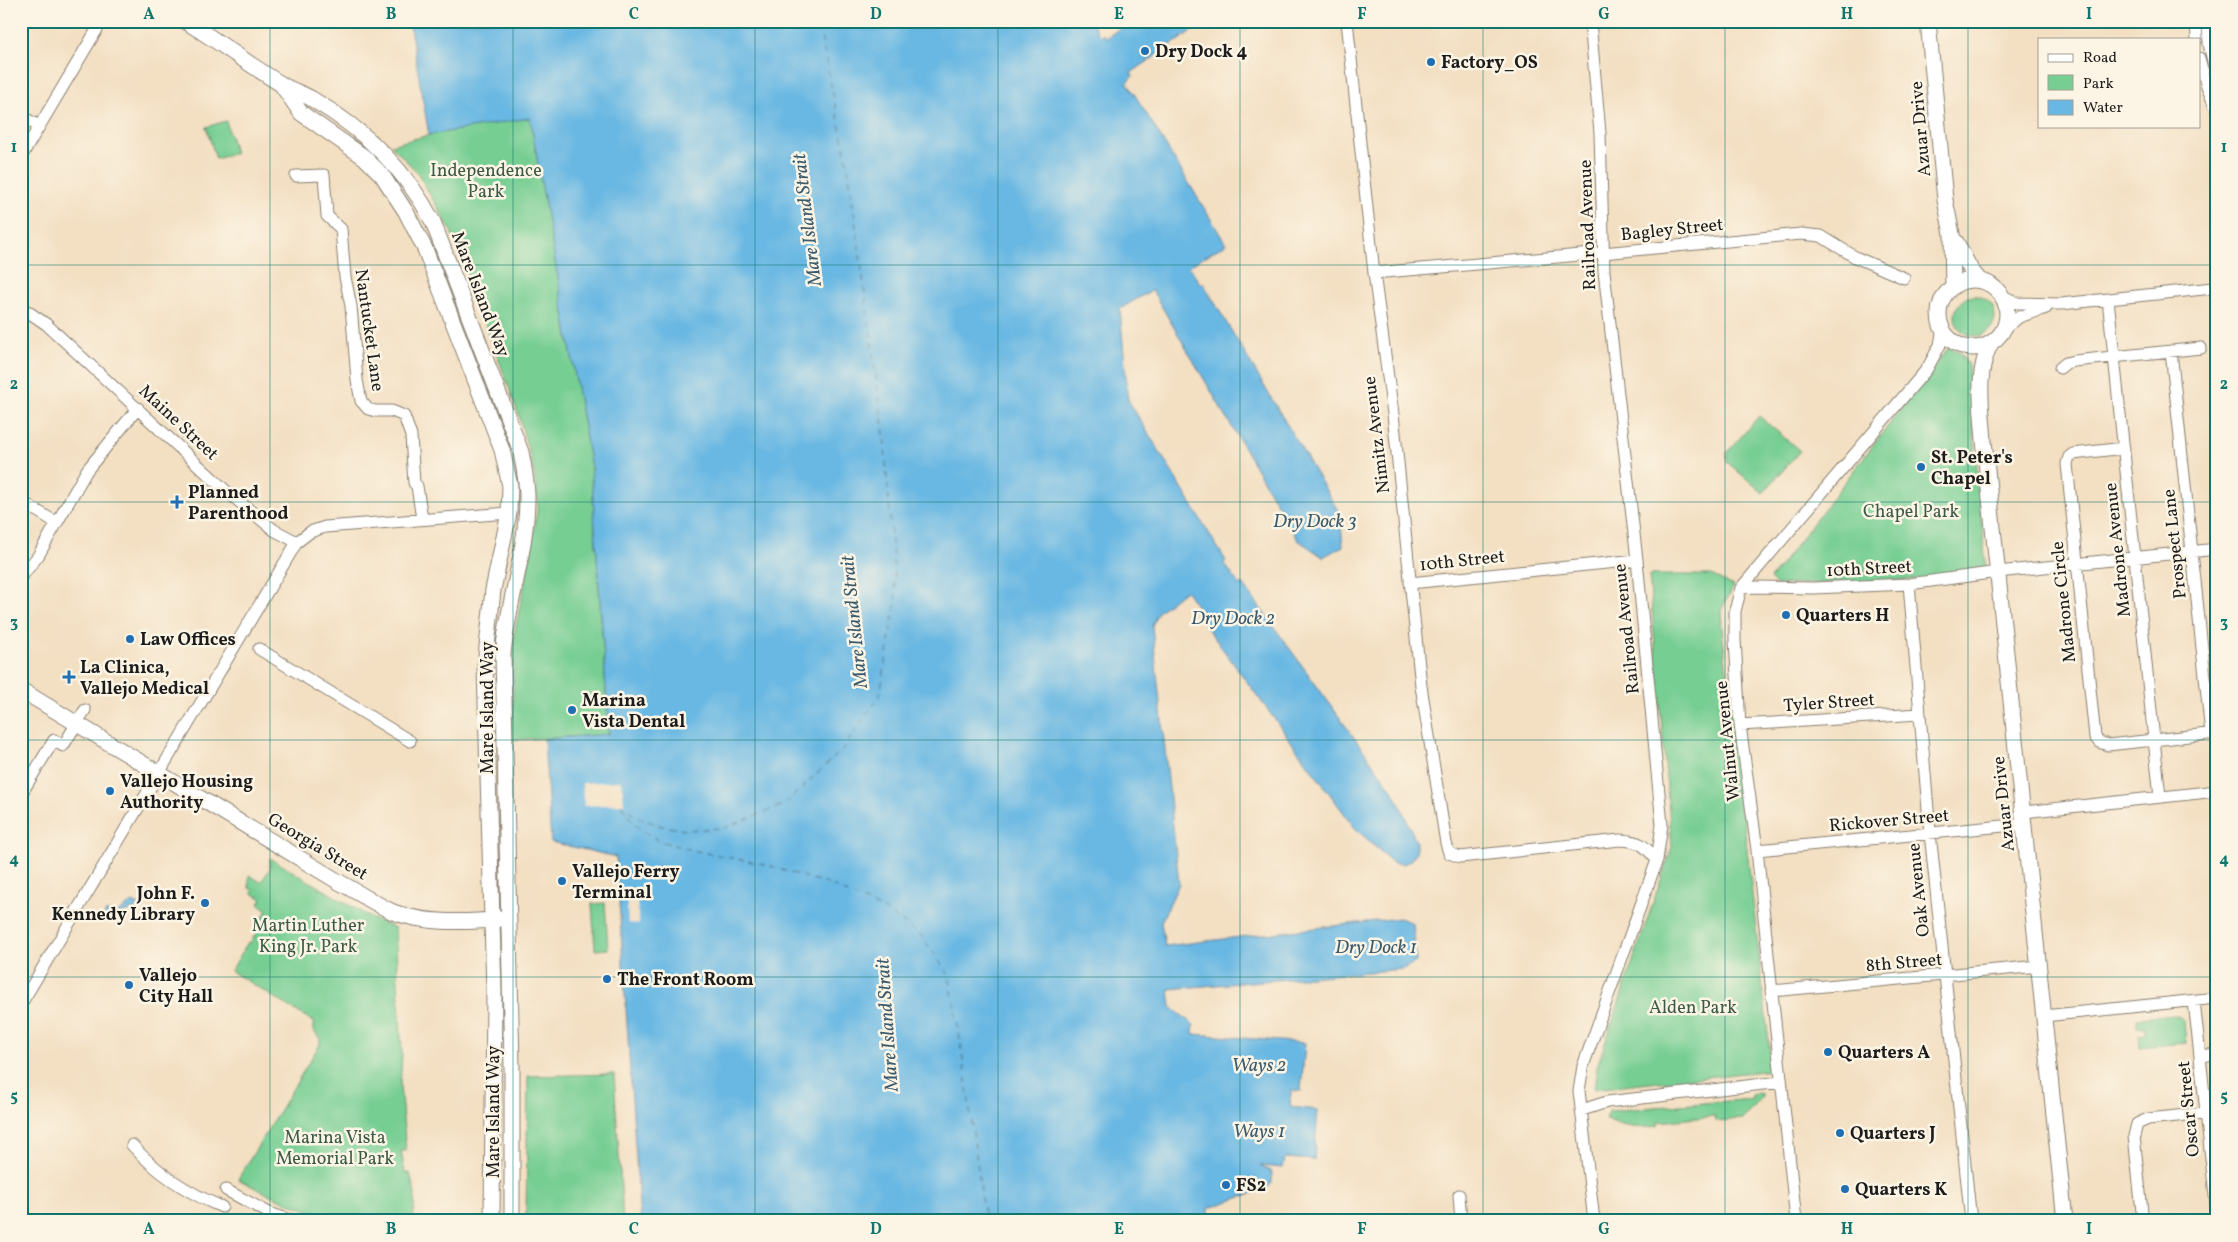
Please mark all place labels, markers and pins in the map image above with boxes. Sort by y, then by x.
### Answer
place label: Dry Dock 4 [1155,40,1247,65]
marker: Dry Dock 4 [1139,45,1151,57]
place label: Factory_OS [1441,51,1538,76]
marker: Factory_OS [1425,56,1437,68]
place label: St. Peter's Chapel [1931,446,2013,492]
marker: St. Peter's Chapel [1915,461,1927,473]
place label: Planned Parenthood [188,481,289,527]
marker: Planned Parenthood [170,495,184,509]
place label: Quarters H [1796,604,1889,629]
marker: Quarters H [1780,609,1792,621]
place label: Law Offices [140,628,236,653]
marker: Law Offices [124,633,136,645]
place label: La Clinica, Vallejo Medical [80,656,209,702]
marker: La Clinica, Vallejo Medical [62,670,76,684]
place label: Marina Vista Dental [582,689,685,735]
marker: Marina Vista Dental [566,704,578,716]
place label: Vallejo Housing Authority [120,770,253,816]
marker: Vallejo Housing Authority [104,785,116,797]
place label: Vallejo Ferry Terminal [572,860,680,906]
marker: Vallejo Ferry Terminal [556,875,568,887]
place label: John F. Kennedy Library [51,882,195,928]
marker: John F. Kennedy Library [199,897,211,909]
place label: Vallejo City Hall [139,964,213,1010]
place label: The Front Room [617,968,754,993]
marker: The Front Room [601,973,613,985]
marker: Vallejo City Hall [123,979,135,991]
place label: Quarters A [1838,1041,1930,1066]
marker: Quarters A [1822,1046,1834,1058]
place label: Quarters J [1850,1122,1936,1147]
marker: Quarters J [1834,1127,1846,1139]
place label: FS2 [1236,1174,1266,1199]
place label: Quarters K [1855,1178,1947,1203]
marker: FS2 [1220,1179,1232,1191]
marker: Quarters K [1839,1183,1851,1195]

